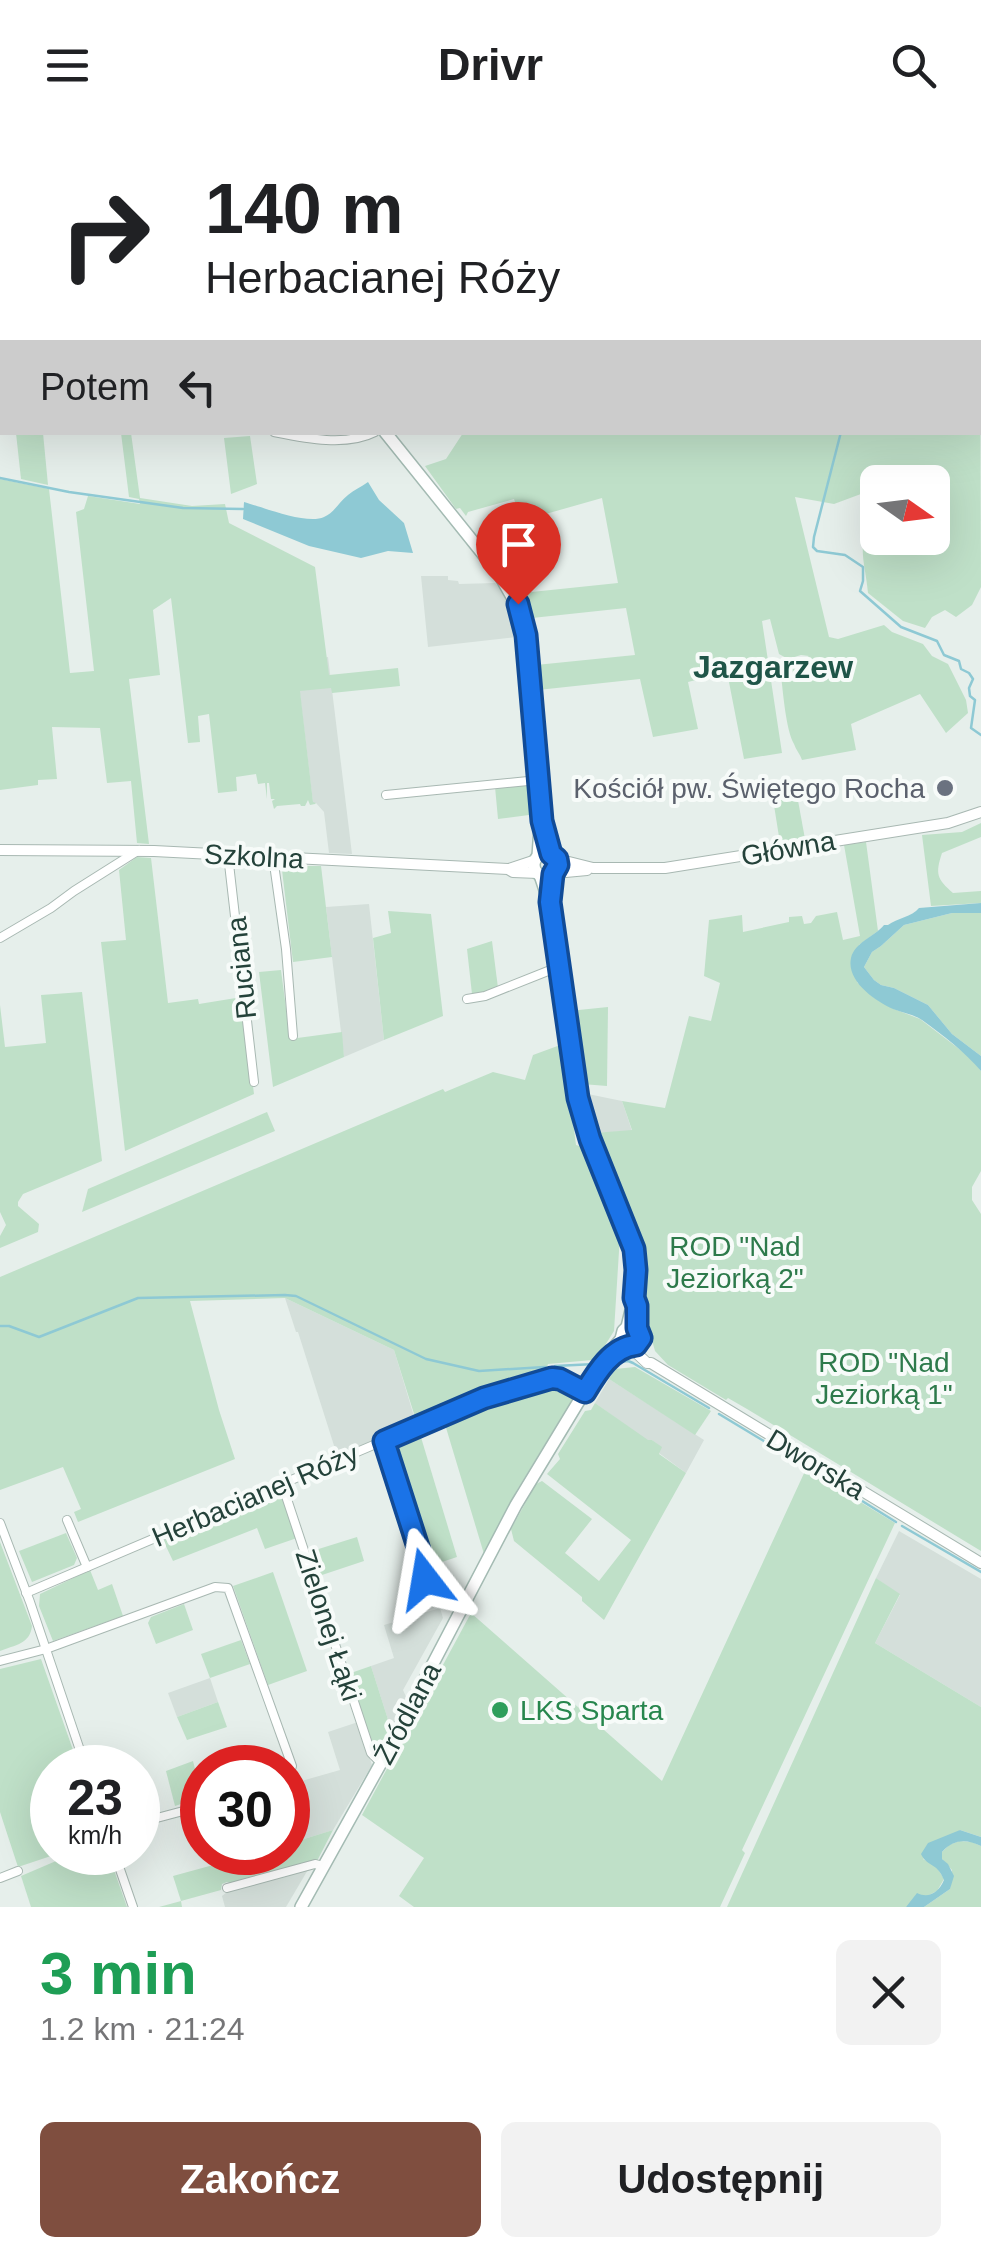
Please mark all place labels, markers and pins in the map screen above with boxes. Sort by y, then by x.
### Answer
pin [476,502,561,605]
place label: Kościół pw. Świętego Rocha [573,772,925,804]
marker: Kościół pw. Świętego Rocha [934,777,956,799]
place label: LKS Sparta [520,1695,664,1726]
marker: LKS Sparta [489,1699,511,1721]

